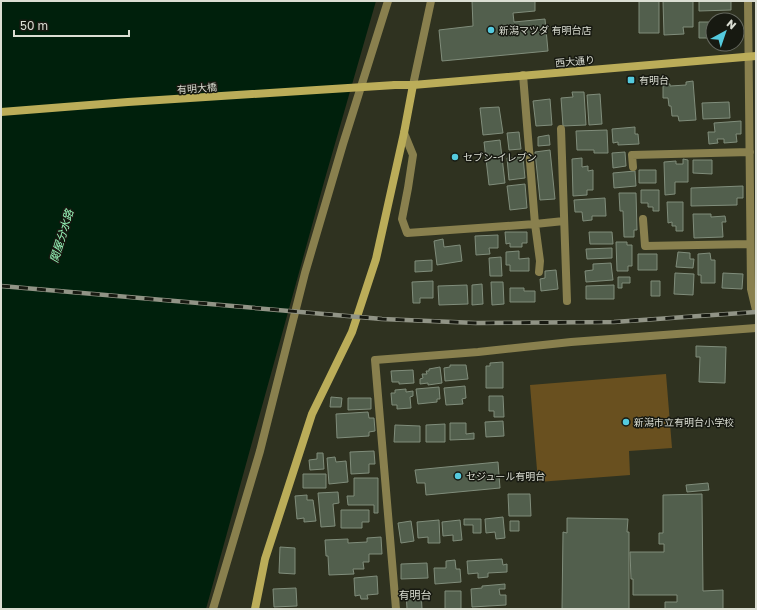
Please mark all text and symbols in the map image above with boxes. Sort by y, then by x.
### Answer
scale bar [14,12,129,38]
north arrow [705,12,745,52]
text: N [724,16,739,32]
text: 50 m [20,18,48,33]
place label: 新潟マツダ 有明台店 [499,24,592,36]
marker: 新潟マツダ 有明台店 [486,25,496,35]
street label: 西大通り [555,53,595,69]
place label: 有明台 [639,74,669,86]
marker: 有明台 [626,75,636,85]
street label: 有明大橋 [177,81,217,95]
place label: セブン-イレブン [463,151,537,163]
marker: セブン-イレブン [450,152,460,162]
water label: 関屋分水路 [47,207,76,264]
place label: 新潟市立有明台小学校 [634,416,734,428]
marker: 新潟市立有明台小学校 [621,417,631,427]
place label: セジュール有明台 [466,470,545,482]
marker: セジュール有明台 [453,471,463,481]
district label: 有明台 [399,588,432,601]

